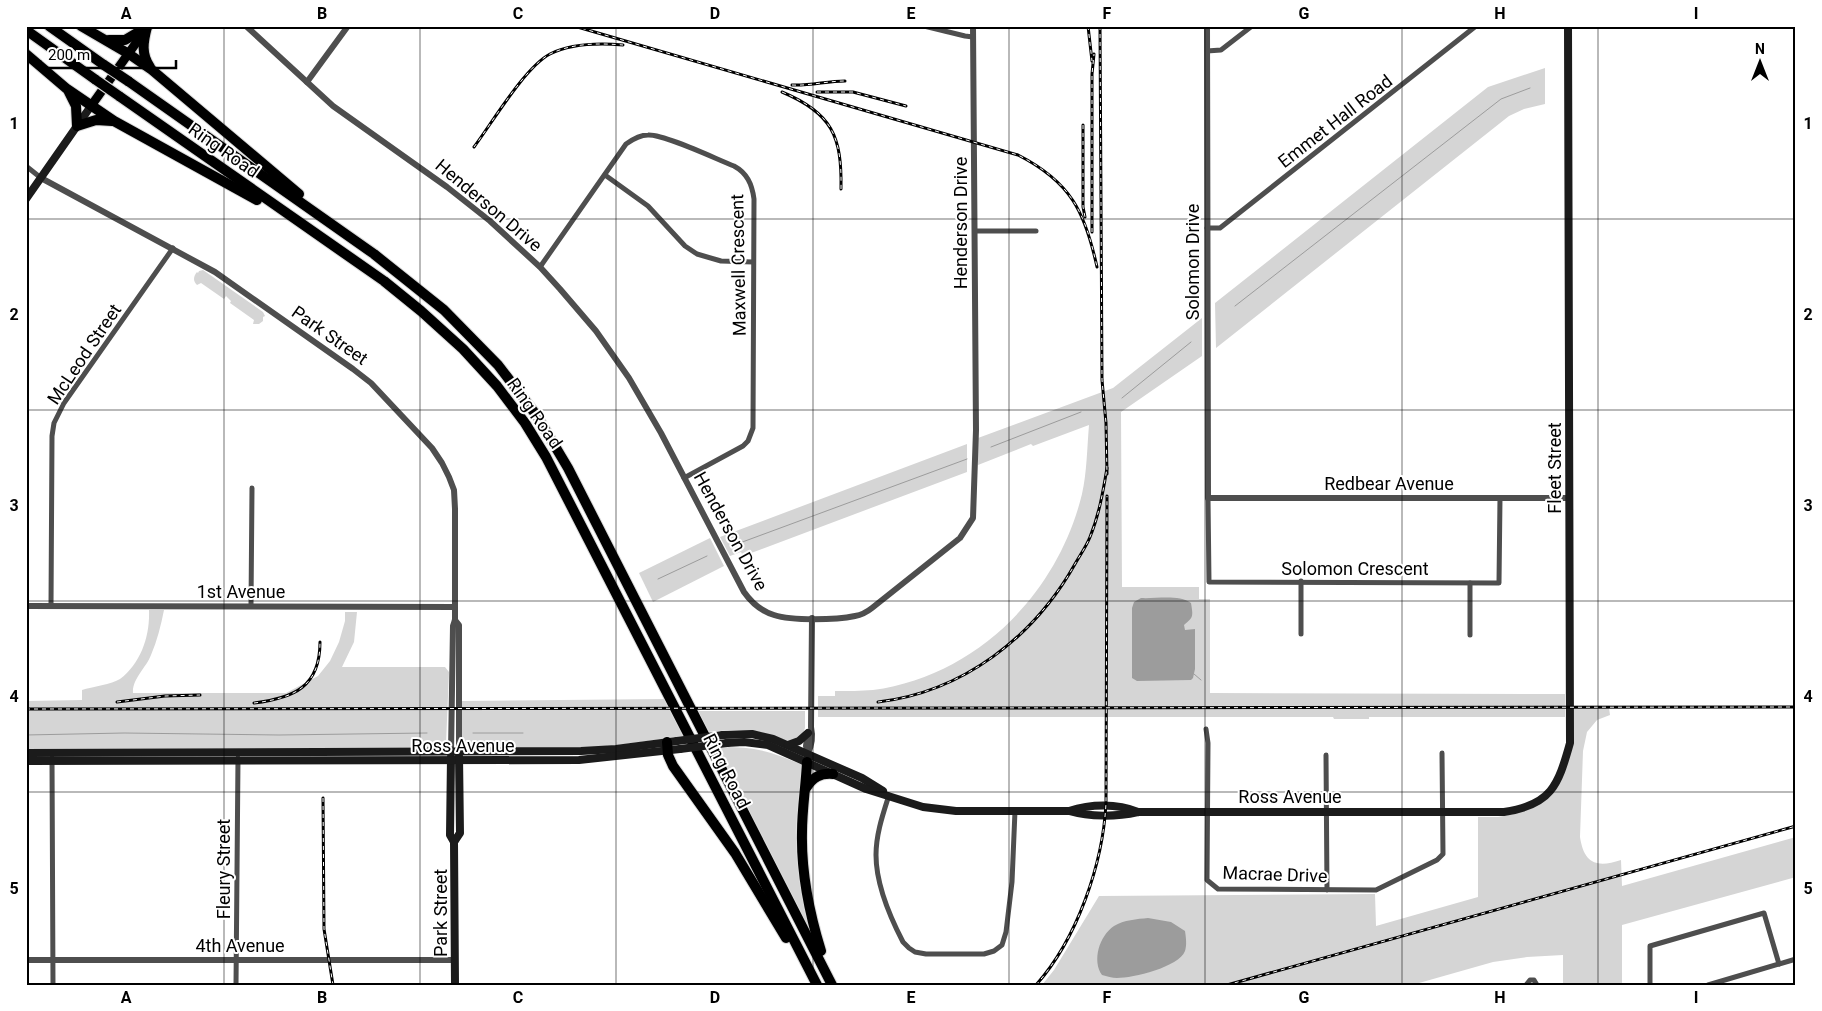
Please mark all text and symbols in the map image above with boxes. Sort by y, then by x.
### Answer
text: A [121,4,132,23]
text: B [317,4,327,23]
text: C [513,4,523,23]
text: D [710,4,720,23]
text: E [907,4,916,23]
text: F [1103,4,1112,23]
text: G [1299,4,1310,23]
text: H [1494,4,1506,23]
text: I [1694,4,1698,23]
scale bar [40,38,176,70]
north arrow [1734,38,1784,88]
text: N [1755,41,1765,57]
text: 200 m [48,46,90,64]
street label: Emmet Hall Road [1274,70,1396,172]
text: 1 [9,114,19,133]
text: 1 [1803,114,1813,133]
street label: Ring Road [185,118,263,182]
street label: Henderson Drive [431,154,547,256]
street label: Henderson Drive [950,157,971,289]
street label: Maxwell Crescent [726,194,750,336]
street label: Solomon Drive [1182,204,1203,320]
street label: McLeod Street [43,300,125,408]
street label: Park Street [288,301,372,369]
text: 2 [9,305,19,324]
text: 2 [1803,305,1813,324]
street label: Ring Road [503,374,567,452]
street label: Fleet Street [1544,422,1565,514]
street label: Henderson Drive [690,468,772,594]
street label: Redbear Avenue [1324,473,1454,494]
text: 3 [9,496,19,515]
text: 3 [1803,496,1813,515]
street label: Solomon Crescent [1281,558,1429,579]
street label: 1st Avenue [197,581,285,602]
text: 4 [9,687,19,706]
text: 4 [1803,687,1813,706]
street label: Ring Road [699,730,755,812]
street label: Ross Avenue [411,735,515,756]
street label: Ross Avenue [1238,786,1342,807]
street label: Fleury Street [213,819,234,919]
street label: Macrae Drive [1222,862,1328,886]
street label: Park Street [430,869,451,957]
text: 5 [9,879,19,898]
text: 5 [1803,879,1813,898]
street label: 4th Avenue [195,935,285,956]
text: A [121,988,132,1007]
text: B [317,988,327,1007]
text: C [513,988,523,1007]
text: D [710,988,720,1007]
text: E [907,988,916,1007]
text: F [1103,988,1112,1007]
text: G [1299,988,1310,1007]
text: H [1494,988,1506,1007]
text: I [1694,988,1698,1007]

